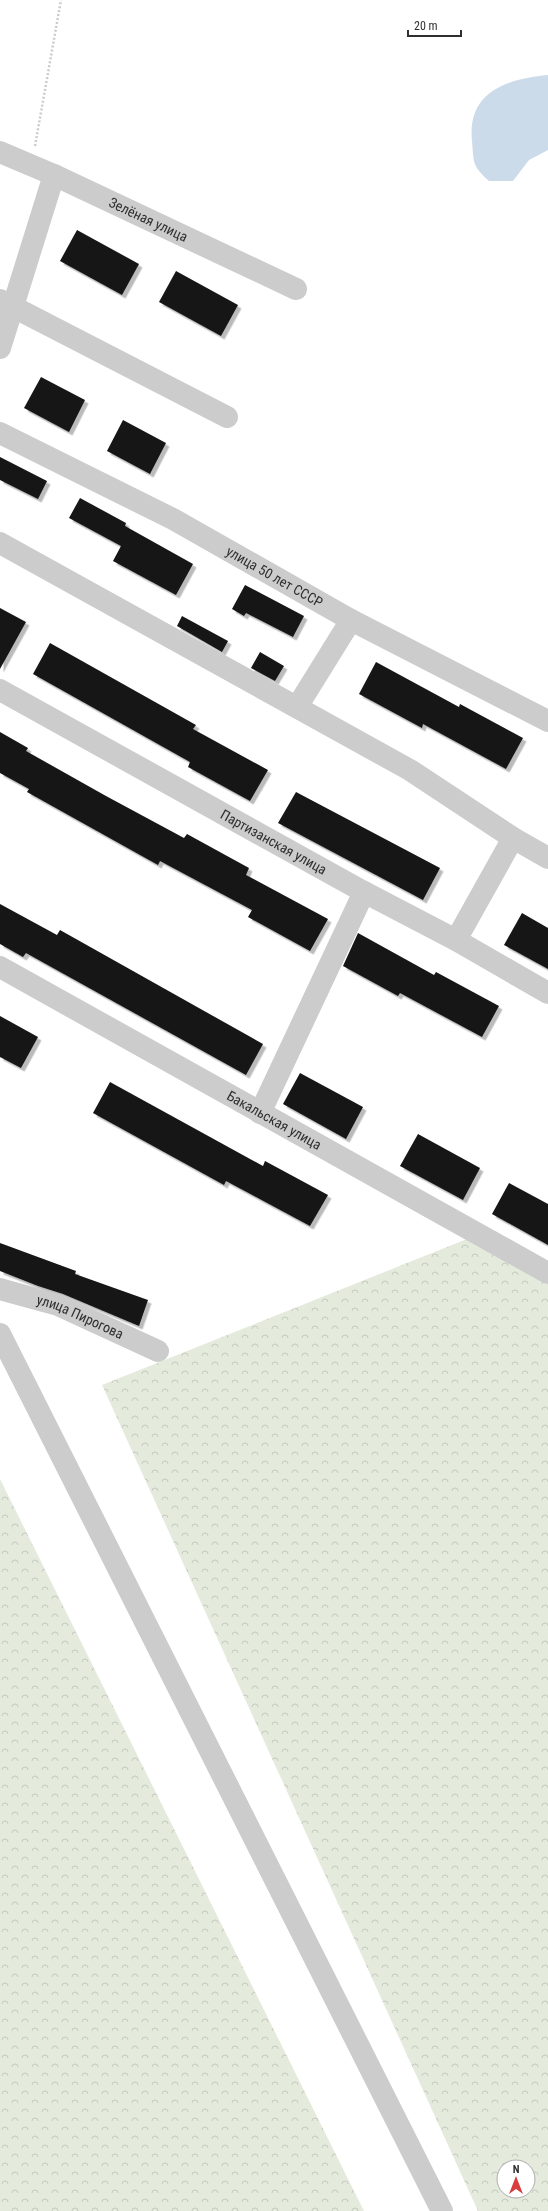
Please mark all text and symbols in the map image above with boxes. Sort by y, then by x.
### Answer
scale bar [408,12,461,38]
text: 20 m [414,19,438,33]
street label: Зелёная улица [106,194,190,245]
street label: улица 50 лет СССР [223,543,326,611]
street label: Партизанская улица [218,806,330,878]
street label: Бакальская улица [224,1087,324,1153]
street label: улица Пирогова [35,1292,126,1342]
north arrow [496,2159,536,2199]
text: N [513,2163,520,2176]

